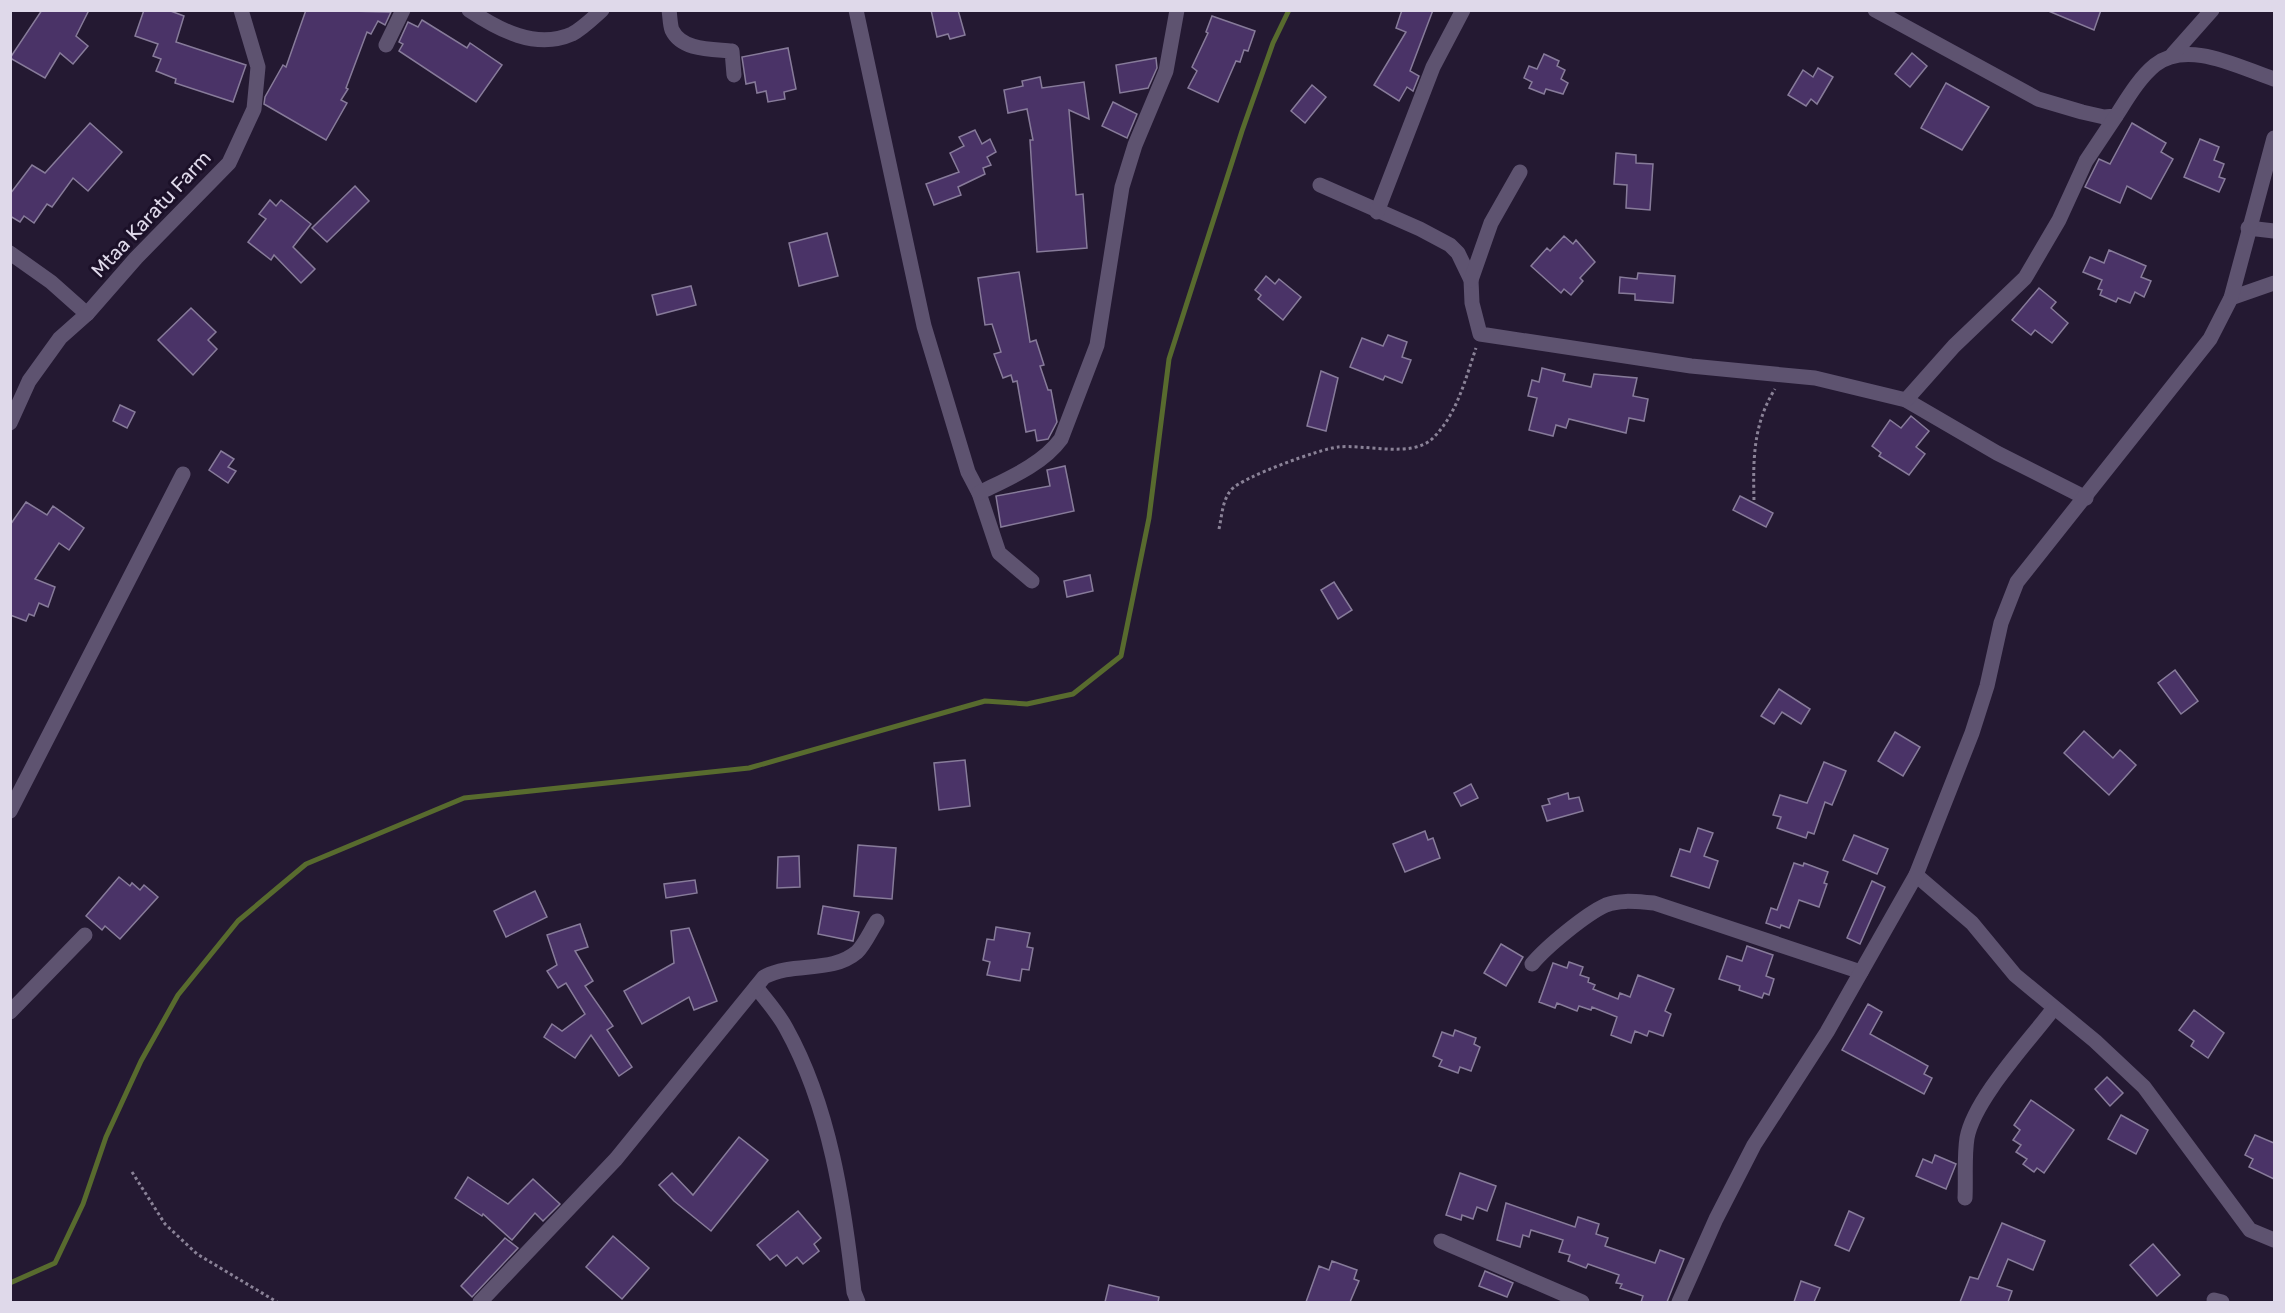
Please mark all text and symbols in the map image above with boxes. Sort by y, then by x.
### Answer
street label: Mtaa Karatu Farm [86,146,216,282]

